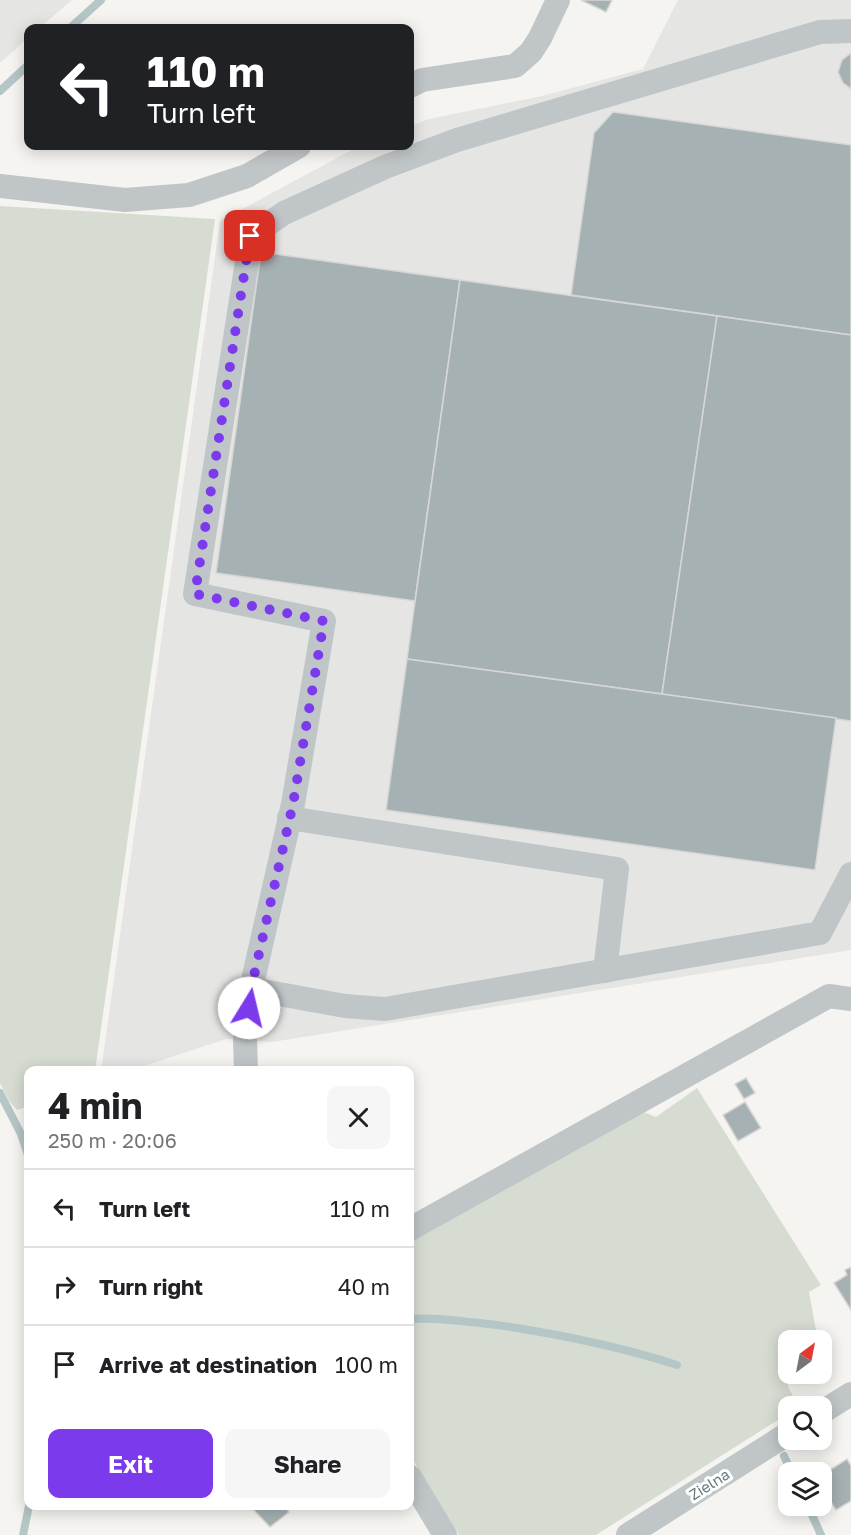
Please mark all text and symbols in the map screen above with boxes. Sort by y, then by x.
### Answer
text: 110 m [147,46,265,96]
icon: left [48,48,126,126]
text: Turn left [147,97,256,129]
pin [224,210,275,261]
icon: arrive [233,219,266,252]
position arrow [217,976,281,1040]
text: 4 min [48,1084,143,1127]
button: close [327,1086,390,1149]
text: 250 m · 20:06 [48,1128,177,1152]
icon: left [48,1192,81,1225]
text: Turn left [99,1195,190,1222]
text: 110 m [330,1195,390,1222]
icon: right [48,1270,81,1303]
text: Turn right [99,1273,203,1300]
text: 40 m [338,1273,390,1300]
north arrow [778,1330,832,1384]
map controls [778,1330,832,1516]
icon: arrive [48,1348,81,1381]
text: Arrive at destination [99,1351,317,1378]
text: 100 m [335,1351,398,1378]
button: search [778,1396,832,1450]
button: Exit [48,1429,213,1498]
button: Share [225,1429,390,1498]
button: layers [778,1462,832,1516]
street label: Zielna [685,1465,733,1503]

